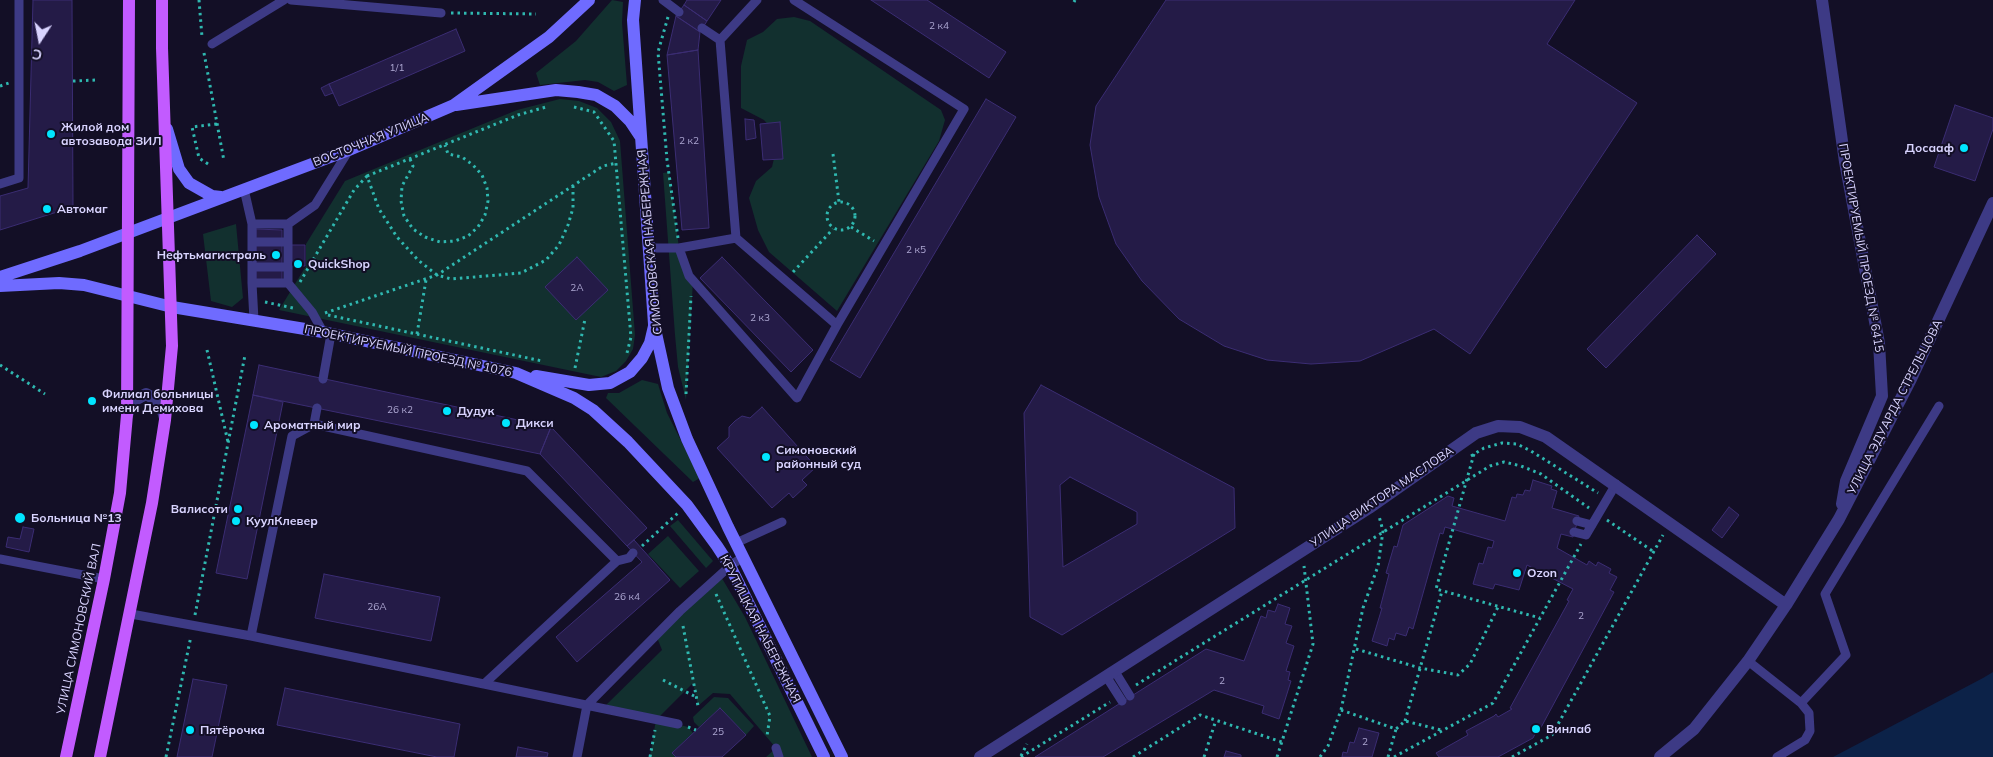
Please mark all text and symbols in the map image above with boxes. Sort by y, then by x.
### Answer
north arrow [15,15,65,65]
house number: 2 к4 [929,20,949,32]
text: С [31,45,44,64]
house number: 1/1 [390,62,404,74]
street label: ВОСТОЧНАЯ УЛИЦА [311,110,431,170]
place label: Жилой дом автозавода ЗИЛ [61,120,161,148]
marker: Жилой дом автозавода ЗИЛ [45,128,57,140]
house number: 2 к2 [679,135,699,147]
place label: Досааф [1905,141,1954,155]
street label: ПРОЕКТИРУЕМЫЙ ПРОЕЗД № 6415 [1836,142,1886,354]
marker: Досааф [1958,142,1970,154]
street label: СИМОНОВСКАЯ НАБЕРЕЖНАЯ [635,149,665,335]
place label: Автомаг [57,202,108,216]
marker: Автомаг [41,203,53,215]
house number: 2 к5 [906,244,926,256]
place label: Нефтьмагистраль [157,248,266,262]
marker: Нефтьмагистраль [270,249,282,261]
place label: QuickShop [308,257,370,271]
marker: QuickShop [292,258,304,270]
house number: 2А [570,282,584,294]
house number: 2 к3 [750,312,770,324]
street label: УЛИЦА ЭДУАРДА СТРЕЛЬЦОВА [1845,317,1945,497]
street label: ПРОЕКТИРУЕМЫЙ ПРОЕЗД № 1076 [303,322,513,380]
place label: Филиал больницы имени Демихова [102,387,214,415]
marker: Филиал больницы имени Демихова [86,395,98,407]
house number: 26 к2 [387,404,413,416]
place label: Дудук [457,404,494,418]
marker: Дудук [441,405,453,417]
place label: Дикси [516,416,554,430]
marker: Дикси [500,417,512,429]
place label: Ароматный мир [264,418,361,432]
marker: Ароматный мир [248,419,260,431]
place label: Симоновский районный суд [776,443,861,471]
street label: УЛИЦА ВИКТОРА МАСЛОВА [1308,444,1456,550]
marker: Симоновский районный суд [760,451,772,463]
place label: Валисоти [171,502,228,516]
marker: Валисоти [232,503,244,515]
marker: Больница №13 [13,511,27,525]
place label: Больница №13 [31,511,122,525]
place label: КуулКлевер [246,514,318,528]
marker: КуулКлевер [230,515,242,527]
street label: УЛИЦА СИМОНОВСКИЙ ВАЛ [54,542,104,716]
street label: КРУТИЦКАЯ НАБЕРЕЖНАЯ [716,553,804,705]
place label: Ozon [1527,566,1557,580]
marker: Ozon [1511,567,1523,579]
house number: 26 к4 [614,591,640,603]
house number: 26А [367,601,387,613]
house number: 2 [1578,610,1584,622]
house number: 2 [1219,675,1225,687]
place label: Винлаб [1546,722,1591,736]
place label: Пятёрочка [200,723,265,737]
marker: Винлаб [1530,723,1542,735]
marker: Пятёрочка [184,724,196,736]
house number: 25 [712,726,724,738]
house number: 2 [1362,736,1368,748]

